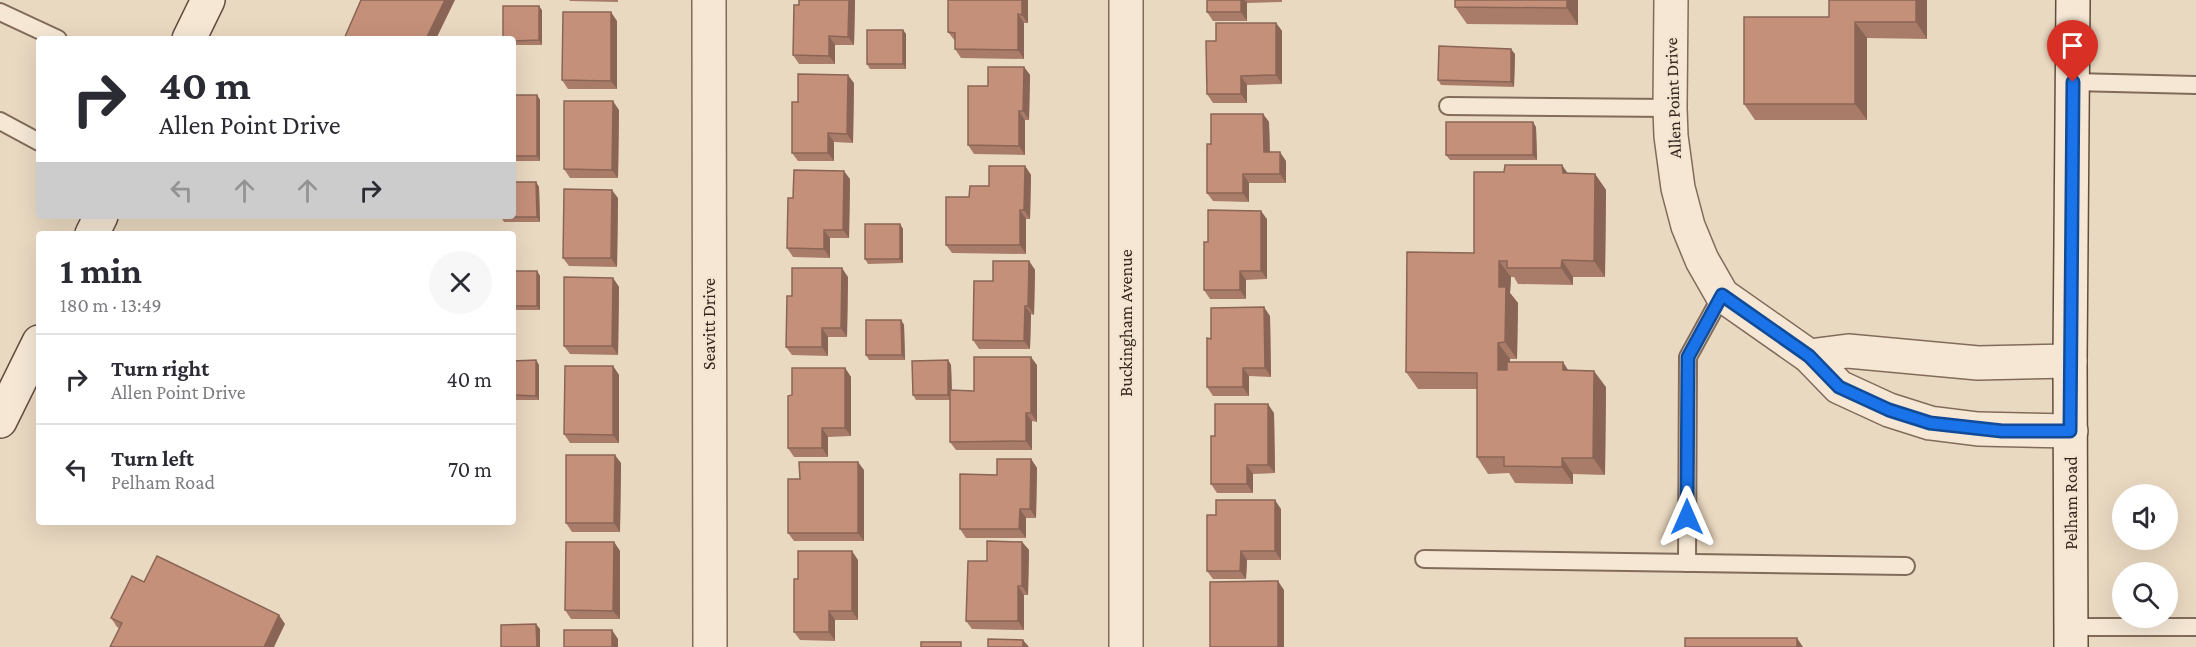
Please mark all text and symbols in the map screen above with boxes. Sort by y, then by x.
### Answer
pin [2047,20,2098,82]
icon: arrive [2056,29,2089,62]
street label: Allen Point Drive [1661,37,1685,159]
icon: right [60,60,138,138]
text: 40 m [159,61,251,108]
text: Allen Point Drive [159,110,341,140]
icon: left [165,174,198,207]
icon: ahead [228,174,261,207]
icon: ahead [291,174,324,207]
icon: right [354,174,387,207]
street label: Buckingham Avenue [1116,249,1136,397]
text: 1 min [60,251,142,291]
button: close [429,251,492,314]
street label: Seavitt Drive [699,278,719,370]
text: 180 m · 13:49 [60,294,162,316]
text: Turn right [111,356,209,381]
icon: right [60,363,93,396]
text: 40 m [447,367,492,392]
text: Allen Point Drive [111,381,246,403]
text: Turn left [111,446,194,471]
icon: left [60,453,93,486]
street label: Pelham Road [2061,456,2081,550]
text: 70 m [448,457,492,482]
text: Pelham Road [111,471,215,493]
map controls [2112,484,2178,628]
button: sound [2112,484,2178,550]
position arrow [1655,485,1719,549]
button: search [2112,562,2178,628]

